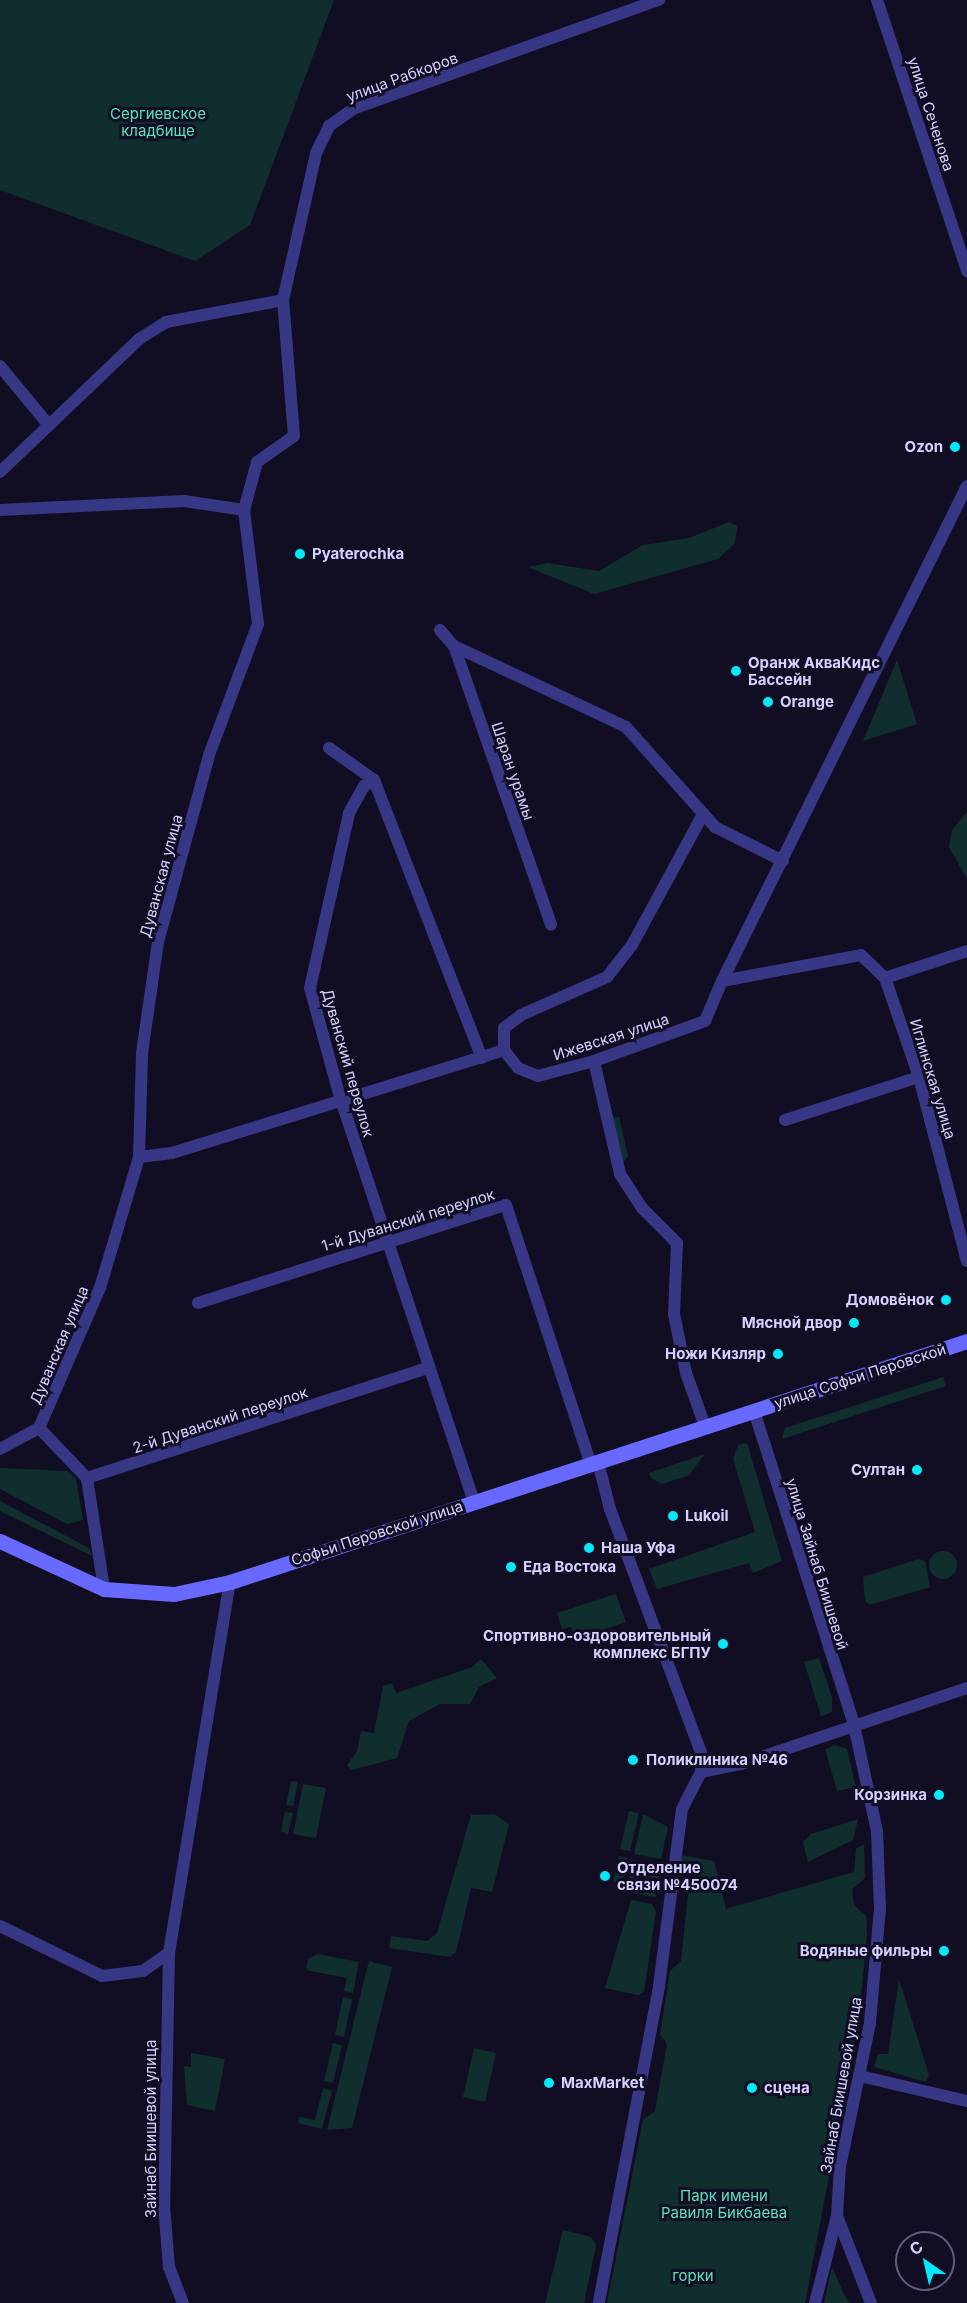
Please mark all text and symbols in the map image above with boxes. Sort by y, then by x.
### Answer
street label: улица Рабкоров [344,49,460,105]
street label: улица Сеченова [904,55,958,173]
park label: Сергиевское кладбище [110,104,206,139]
place label: Ozon [905,438,943,456]
marker: Ozon [948,440,962,454]
place label: Pyaterochka [312,545,404,563]
marker: Pyaterochka [293,547,307,561]
place label: Оранж АкваКидс Бассейн [748,653,880,688]
marker: Оранж АкваКидс Бассейн [729,664,743,678]
place label: Orange [780,693,834,711]
marker: Orange [761,695,775,709]
street label: Шаран урамы [488,720,538,822]
street label: Дуванская улица [136,812,186,940]
street label: Дуванский переулок [318,987,378,1139]
street label: Ижевская улица [551,1010,671,1064]
street label: Иглинская улица [906,1017,960,1141]
street label: 1-й Дуванский переулок [319,1185,497,1255]
street label: Дуванская улица [26,1283,92,1407]
place label: Домовёнок [846,1291,934,1309]
marker: Домовёнок [939,1293,953,1307]
place label: Мясной двор [742,1314,842,1332]
marker: Мясной двор [847,1316,861,1330]
street label: улица Софьи Перовской [772,1340,948,1412]
place label: Ножи Кизляр [665,1345,766,1363]
marker: Ножи Кизляр [771,1347,785,1361]
street label: 2-й Дуванский переулок [130,1383,310,1457]
place label: Султан [851,1461,905,1479]
marker: Султан [910,1463,924,1477]
street label: улица Зайнаб Биишевой [782,1476,852,1652]
street label: Софьи Перовской улица [289,1497,465,1569]
place label: Lukoil [685,1507,729,1525]
marker: Lukoil [666,1509,680,1523]
place label: Наша Уфа [601,1539,676,1557]
marker: Наша Уфа [582,1541,596,1555]
place label: Еда Востока [523,1558,616,1576]
marker: Еда Востока [504,1560,518,1574]
place label: Спортивно-оздоровительный комплекс БГПУ [483,1626,711,1661]
marker: Спортивно-оздоровительный комплекс БГПУ [716,1637,730,1651]
marker: Поликлиника №46 [624,1751,642,1769]
place label: Поликлиника №46 [646,1751,788,1769]
place label: Корзинка [854,1786,927,1804]
marker: Корзинка [932,1788,946,1802]
place label: Отделение связи №450074 [617,1858,738,1893]
marker: Отделение связи №450074 [598,1869,612,1883]
place label: Водяные фильры [800,1942,932,1960]
marker: Водяные фильры [937,1944,951,1958]
street label: Зайнаб Биишевой улица [817,1995,865,2175]
street label: Зайнаб Биишевой улица [142,2040,160,2218]
place label: MaxMarket [561,2074,644,2092]
marker: MaxMarket [542,2076,556,2090]
place label: сцена [764,2079,810,2097]
marker: сцена [745,2081,759,2095]
park label: Парк имени Равиля Бикбаева [661,2186,787,2221]
north arrow [895,2231,955,2291]
text: С [906,2236,927,2259]
park label: горки [672,2267,714,2285]

